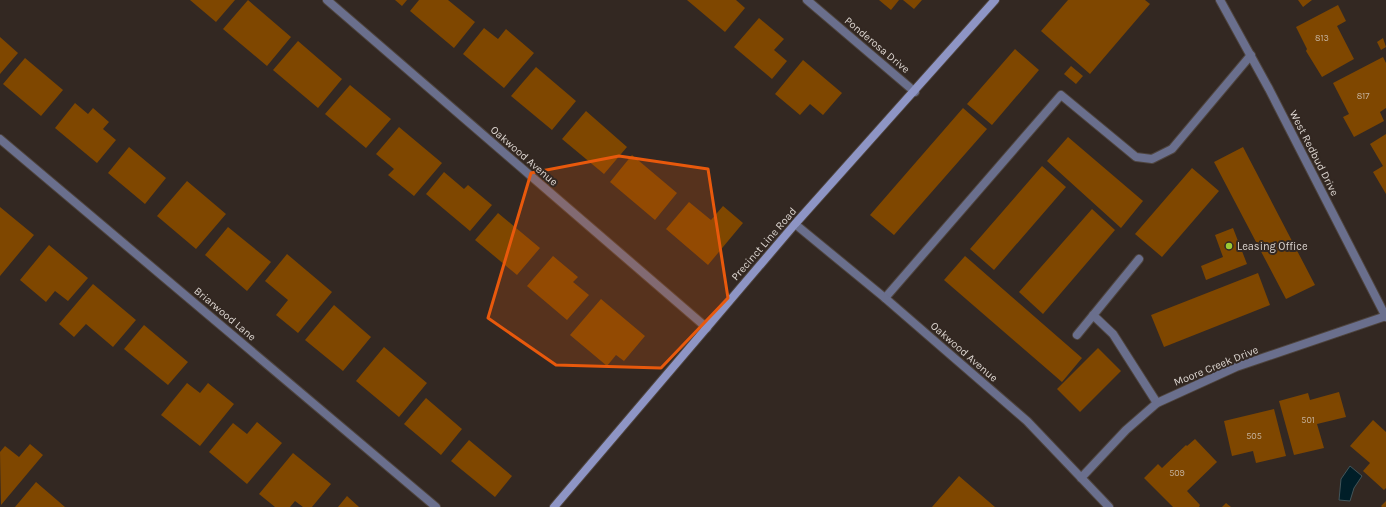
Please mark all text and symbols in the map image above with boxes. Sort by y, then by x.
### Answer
street label: Ponderosa Drive [842,14,912,76]
house number: 813 [1315,33,1329,43]
house number: 817 [1357,91,1370,101]
street label: West Redbud Drive [1287,108,1341,198]
street label: Oakwood Avenue [488,123,560,189]
street label: Precinct Line Road [729,205,799,283]
place label: Leasing Office [1237,240,1308,253]
marker: Leasing Office [1224,241,1234,251]
street label: Briarwood Lane [191,284,259,344]
street label: Oakwood Avenue [928,319,1000,385]
street label: Moore Creek Drive [1172,343,1261,389]
house number: 501 [1301,415,1315,425]
house number: 505 [1246,431,1262,441]
house number: 509 [1169,468,1185,478]

